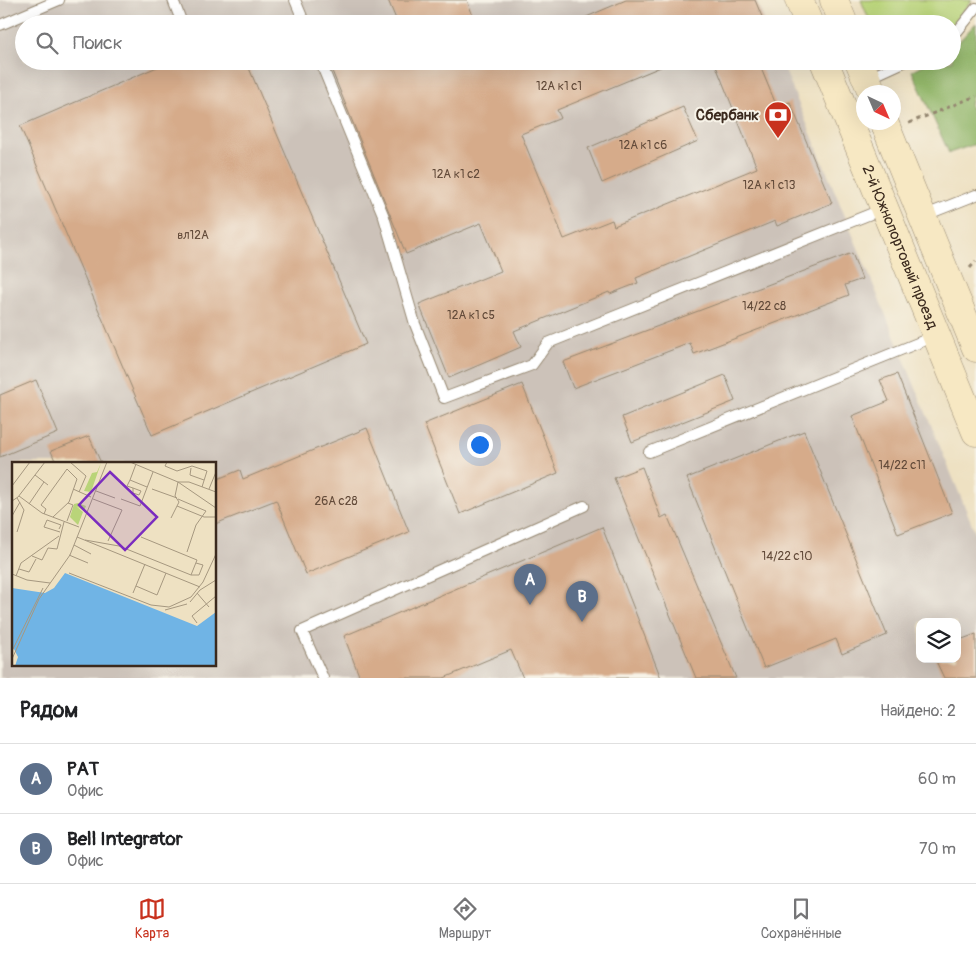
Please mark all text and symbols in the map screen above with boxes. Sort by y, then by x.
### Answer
search box [15,15,961,70]
icon: search [33,29,61,57]
text: Поиск [73,31,123,55]
house number: 12А к1 с1 [536,79,582,94]
north arrow [856,85,901,130]
bank icon: Сбербанк [763,100,793,139]
place label: Сбербанк [696,106,759,125]
house number: 12А к1 с6 [619,138,667,153]
street label: 2-й Южнопортовый проезд [858,162,942,332]
house number: 12А к1 с2 [432,167,480,182]
house number: 12А к1 с13 [743,178,796,193]
house number: вл12А [177,228,209,243]
house number: 14/22 с8 [742,299,786,314]
house number: 12А к1 с5 [447,308,495,323]
your location [467,432,493,458]
house number: 14/22 с11 [878,458,926,473]
inset map [12,462,216,666]
house number: 26А с28 [315,494,357,509]
house number: 14/22 с10 [762,549,812,564]
pin: A [514,564,546,605]
pin: B [566,581,598,622]
map controls [916,618,961,663]
button: layers [916,618,961,663]
text: Рядом [20,697,78,724]
text: Найдено: 2 [880,701,956,721]
text: РАТ [67,757,99,781]
text: A [31,769,41,789]
text: 60 m [918,769,956,789]
text: Офис [67,781,104,801]
text: Bell Integrator [67,827,182,851]
text: B [31,839,41,859]
text: 70 m [919,839,956,859]
text: Офис [67,851,104,871]
tab: Карта [135,895,169,942]
tab: Маршрут [439,895,491,942]
tab: Сохранённые [761,895,841,942]

